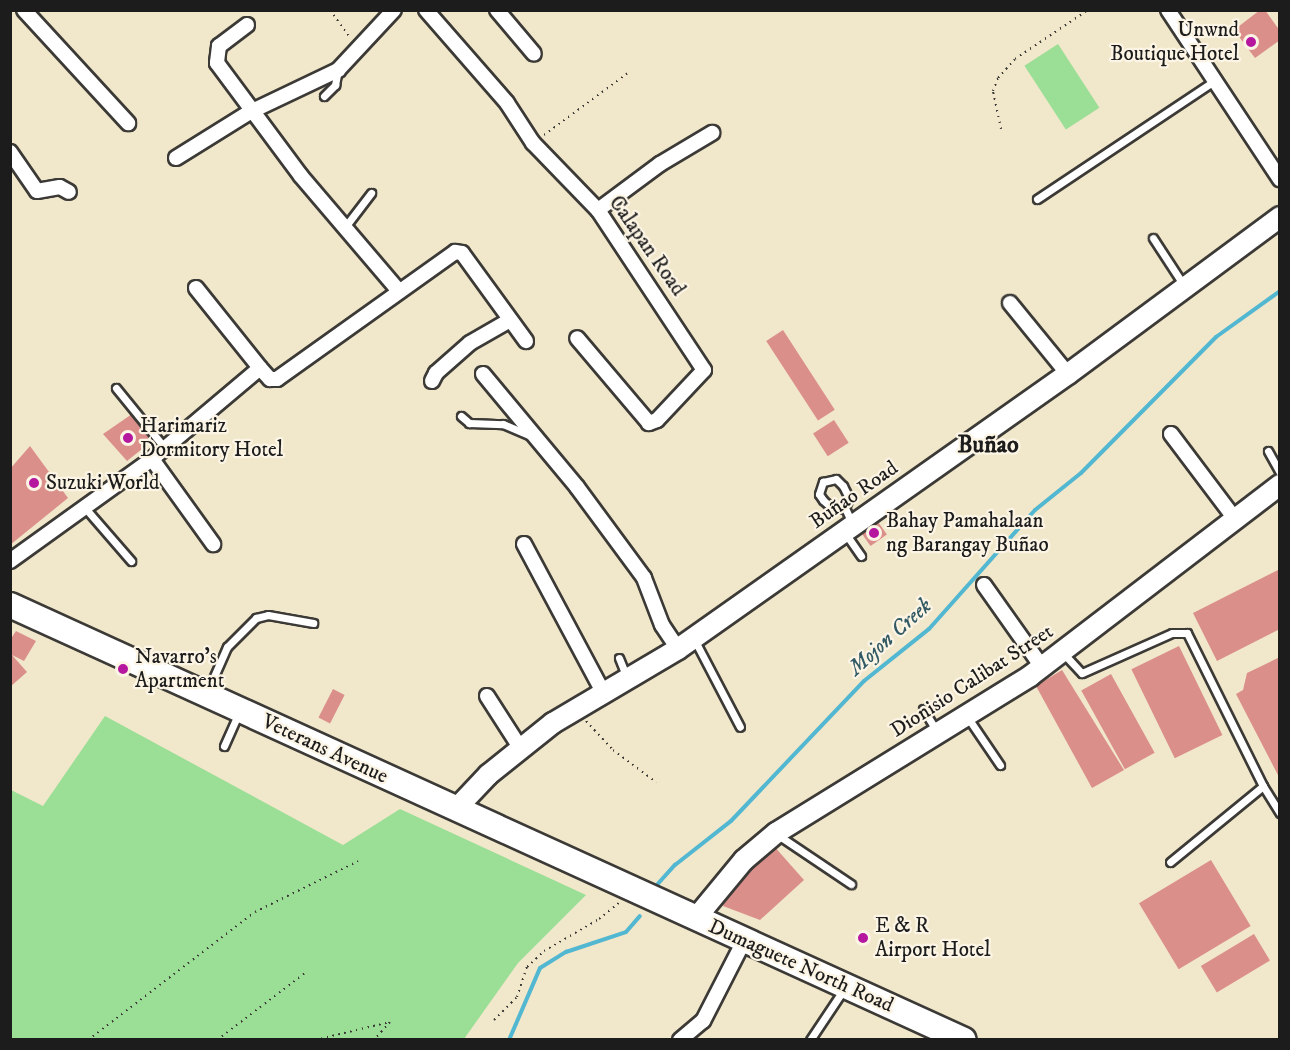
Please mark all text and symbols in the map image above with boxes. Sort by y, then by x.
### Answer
place label: Unwnd Boutique Hotel [1110,17,1239,67]
marker: Unwnd Boutique Hotel [1244,35,1258,49]
street label: Calapan Road [603,191,691,301]
place label: Harimariz Dormitory Hotel [140,413,283,463]
marker: Harimariz Dormitory Hotel [121,431,135,445]
district label: Buñao [957,432,1019,460]
street label: Buñao Road [805,456,903,534]
place label: Suzuki World [46,470,160,496]
marker: Suzuki World [27,476,41,490]
place label: Bahay Pamahalaan ng Barangay Buñao [886,508,1049,558]
marker: Bahay Pamahalaan ng Barangay Buñao [867,526,881,540]
water label: Mojon Creek [843,593,937,681]
street label: Dionisio Calibat Street [886,619,1058,743]
place label: Navarro's Apartment [135,644,224,694]
marker: Navarro's Apartment [116,662,130,676]
street label: Veterans Avenue [258,709,392,789]
place label: E & R Airport Hotel [875,913,991,963]
street label: Dumaguete North Road [705,914,897,1018]
marker: E & R Airport Hotel [856,931,870,945]

